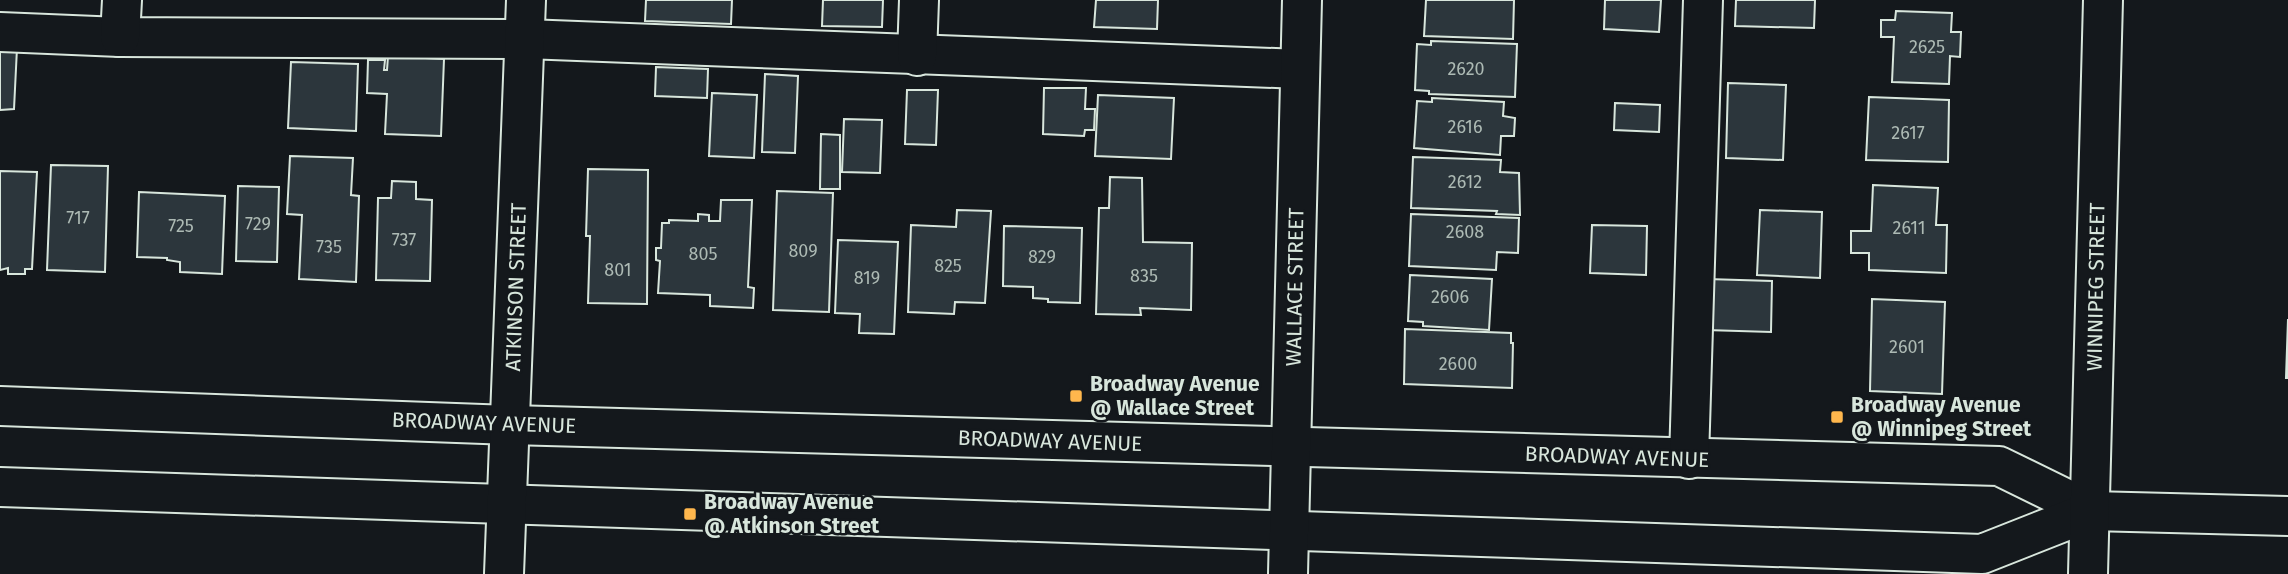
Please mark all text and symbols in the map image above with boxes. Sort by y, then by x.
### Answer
house number: 2625 [1909,36,1945,58]
house number: 2620 [1447,58,1485,80]
house number: 2616 [1447,116,1483,138]
house number: 2617 [1891,122,1925,144]
house number: 2612 [1448,171,1482,193]
street label: ATKINSON STREET [500,202,532,372]
street label: WINNIPEG STREET [2082,202,2110,371]
house number: 717 [66,207,90,229]
street label: WALLACE STREET [1281,207,1309,366]
house number: 729 [245,213,271,235]
house number: 725 [168,215,194,237]
house number: 2611 [1893,217,1925,239]
house number: 2608 [1446,221,1484,243]
house number: 737 [392,229,416,251]
house number: 735 [316,236,342,258]
house number: 809 [788,240,818,262]
house number: 805 [689,243,717,265]
house number: 829 [1028,246,1056,268]
house number: 825 [934,255,962,277]
house number: 801 [604,259,632,281]
house number: 835 [1130,265,1158,287]
house number: 819 [854,267,880,289]
house number: 2606 [1431,286,1469,308]
house number: 2601 [1889,336,1925,358]
house number: 2600 [1439,353,1477,375]
place label: Broadway Avenue @ Wallace Street [1090,371,1260,421]
marker: Broadway Avenue @ Wallace Street [1068,388,1084,404]
place label: Broadway Avenue @ Winnipeg Street [1851,392,2032,442]
street label: BROADWAY AVENUE [391,407,577,439]
marker: Broadway Avenue @ Winnipeg Street [1829,409,1845,425]
street label: BROADWAY AVENUE [957,425,1143,457]
street label: BROADWAY AVENUE [1524,441,1710,473]
place label: Broadway Avenue @ Atkinson Street [704,489,880,539]
marker: Broadway Avenue @ Atkinson Street [682,506,698,522]

